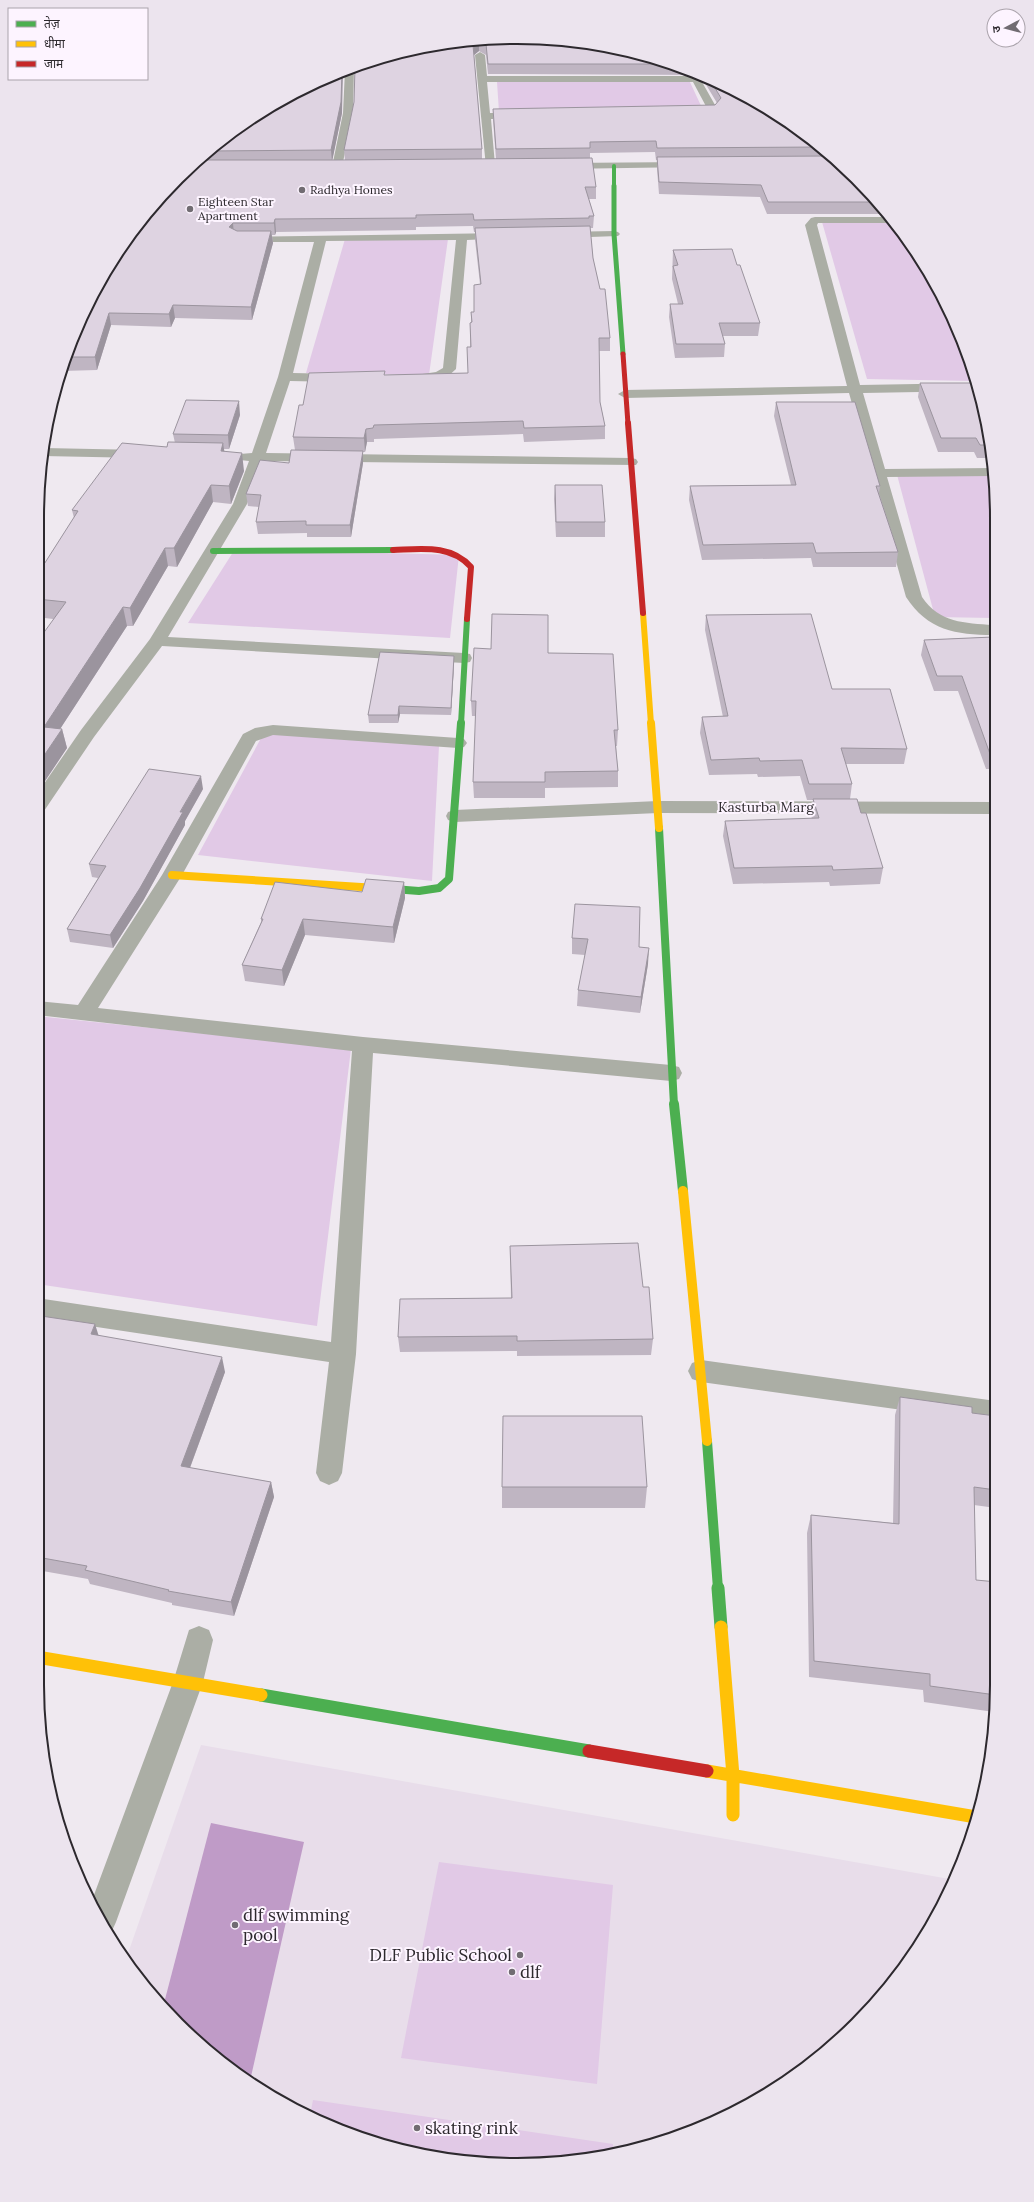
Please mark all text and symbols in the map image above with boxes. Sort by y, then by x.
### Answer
legend [8,8,148,80]
north arrow [986,8,1026,48]
text: तेज़ [44,16,61,31]
text: उ [989,25,1003,33]
text: धीमा [44,36,66,51]
text: जाम [44,56,64,71]
place label: Radhya Homes [310,182,393,197]
marker: Radhya Homes [297,185,307,195]
place label: Eighteen Star Apartment [197,194,274,223]
marker: Eighteen Star Apartment [185,204,195,214]
street label: Kasturba Marg [718,798,814,816]
place label: dlf swimming pool [243,1904,350,1946]
marker: dlf swimming pool [230,1920,240,1930]
place label: DLF Public School [369,1944,512,1966]
marker: DLF Public School [515,1950,525,1960]
place label: dlf [520,1961,542,1983]
marker: dlf [507,1967,517,1977]
place label: skating rink [425,2117,519,2139]
marker: skating rink [412,2123,422,2133]

